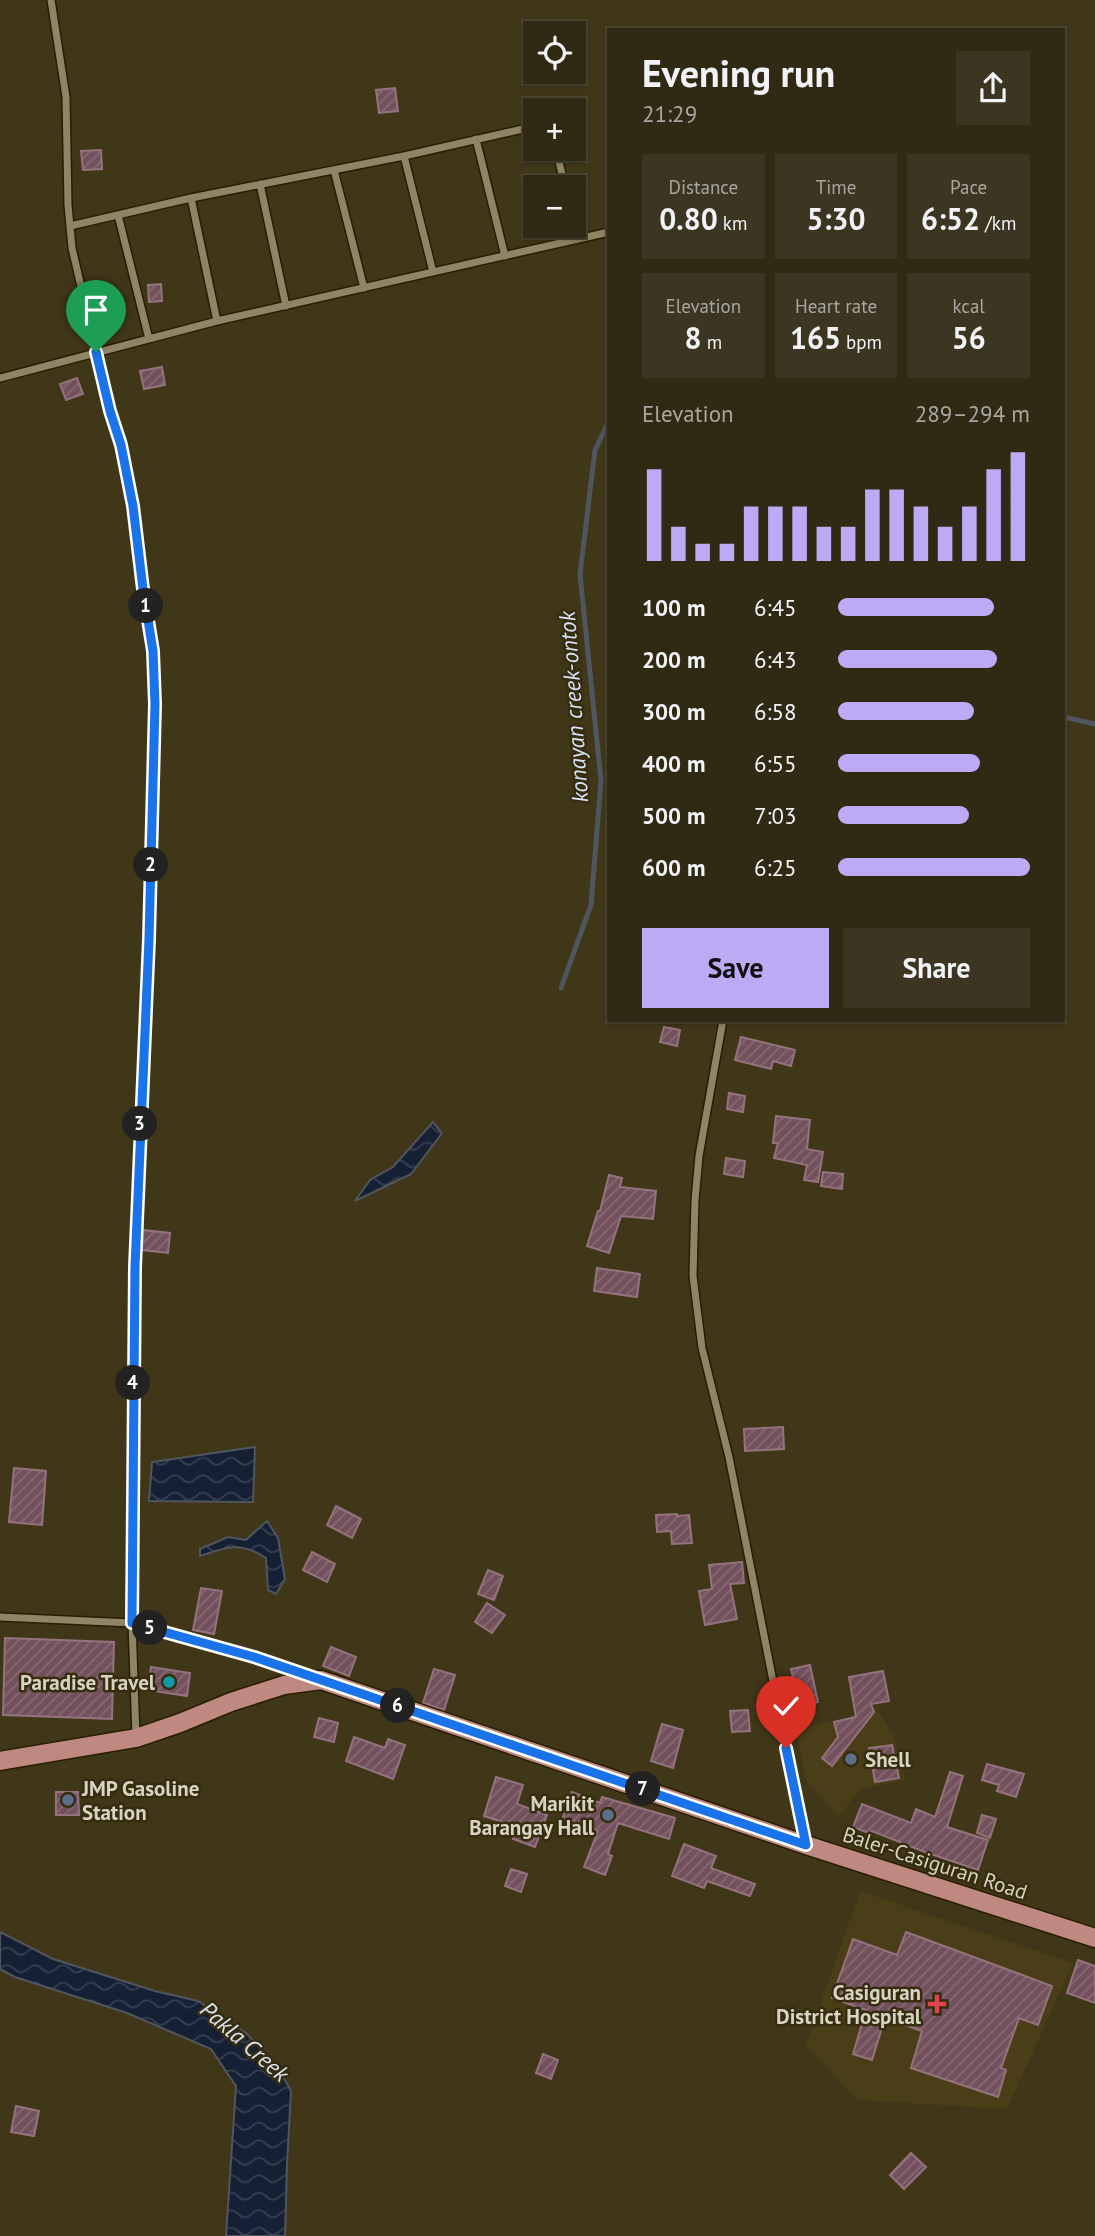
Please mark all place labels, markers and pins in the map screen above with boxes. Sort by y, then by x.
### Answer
pin [66,280,126,352]
pin: 1 [128,588,164,624]
pin: 2 [134,848,168,882]
pin: 3 [122,1106,158,1142]
pin: 4 [116,1366,150,1400]
pin: 5 [132,1610,168,1646]
place label: Paradise Travel [20,1669,156,1696]
marker: Paradise Travel [161,1674,177,1690]
pin [756,1676,816,1748]
pin: 6 [380,1688,416,1724]
place label: Shell [865,1746,911,1773]
marker: Shell [843,1751,859,1767]
pin: 7 [626,1772,660,1806]
place label: JMP Gasoline Station [81,1775,199,1826]
place label: Marikit Barangay Hall [469,1790,595,1841]
marker: JMP Gasoline Station [60,1792,76,1808]
marker: Marikit Barangay Hall [600,1807,616,1823]
place label: Casiguran District Hospital [776,1979,922,2030]
marker: Casiguran District Hospital [927,1994,947,2014]

